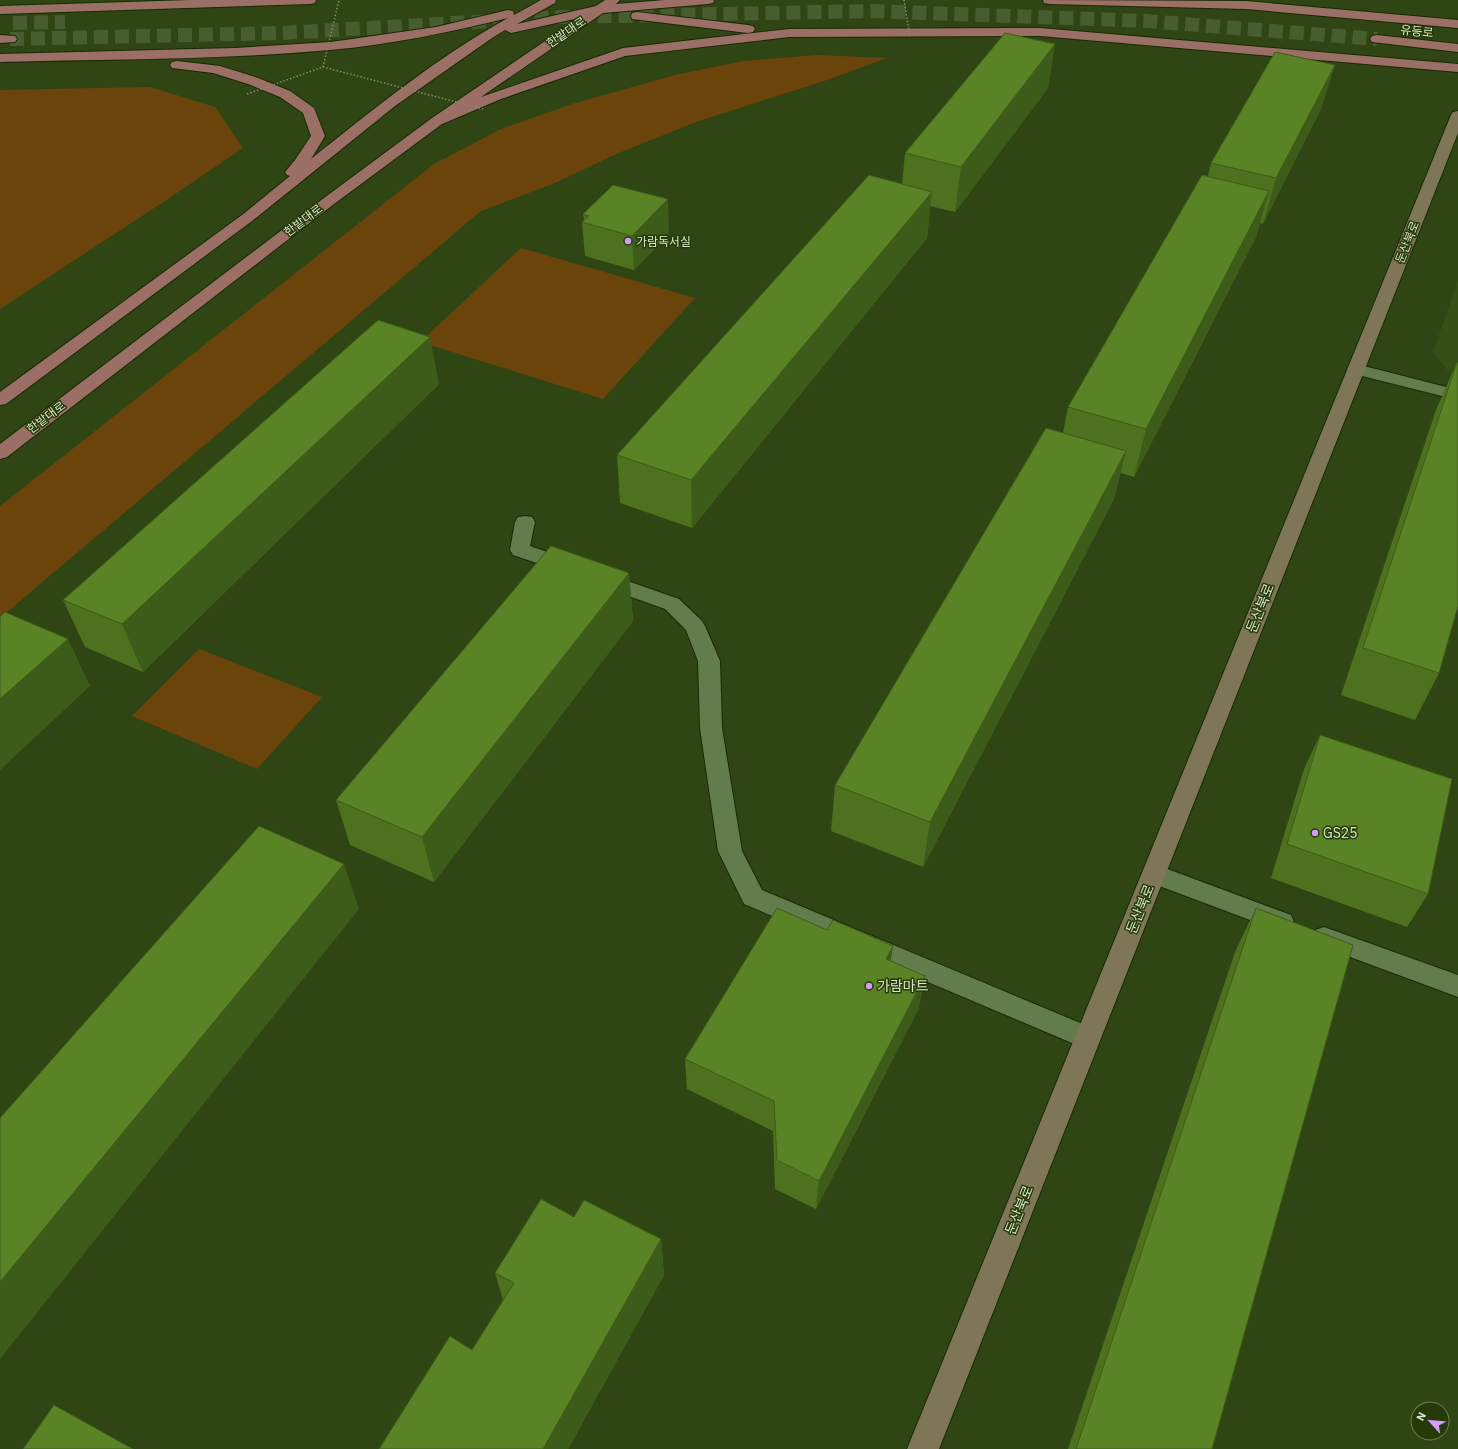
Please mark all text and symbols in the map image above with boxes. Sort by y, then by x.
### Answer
street label: 한밭대로 [543,13,589,51]
street label: 유등로 [1400,22,1434,40]
street label: 한밭대로 [281,201,325,239]
street label: 둔산북로 [1392,219,1422,265]
place label: 가람독서실 [636,234,691,249]
marker: 가람독서실 [623,236,633,246]
street label: 한밭대로 [24,398,68,436]
street label: 둔산북로 [1242,581,1278,635]
place label: GS25 [1323,824,1358,842]
marker: GS25 [1310,828,1320,838]
street label: 둔산북로 [1122,882,1158,936]
place label: 가람마트 [877,977,929,995]
marker: 가람마트 [864,981,874,991]
street label: 둔산북로 [1001,1183,1037,1237]
north arrow [1410,1401,1450,1441]
text: N [1413,1410,1429,1423]

